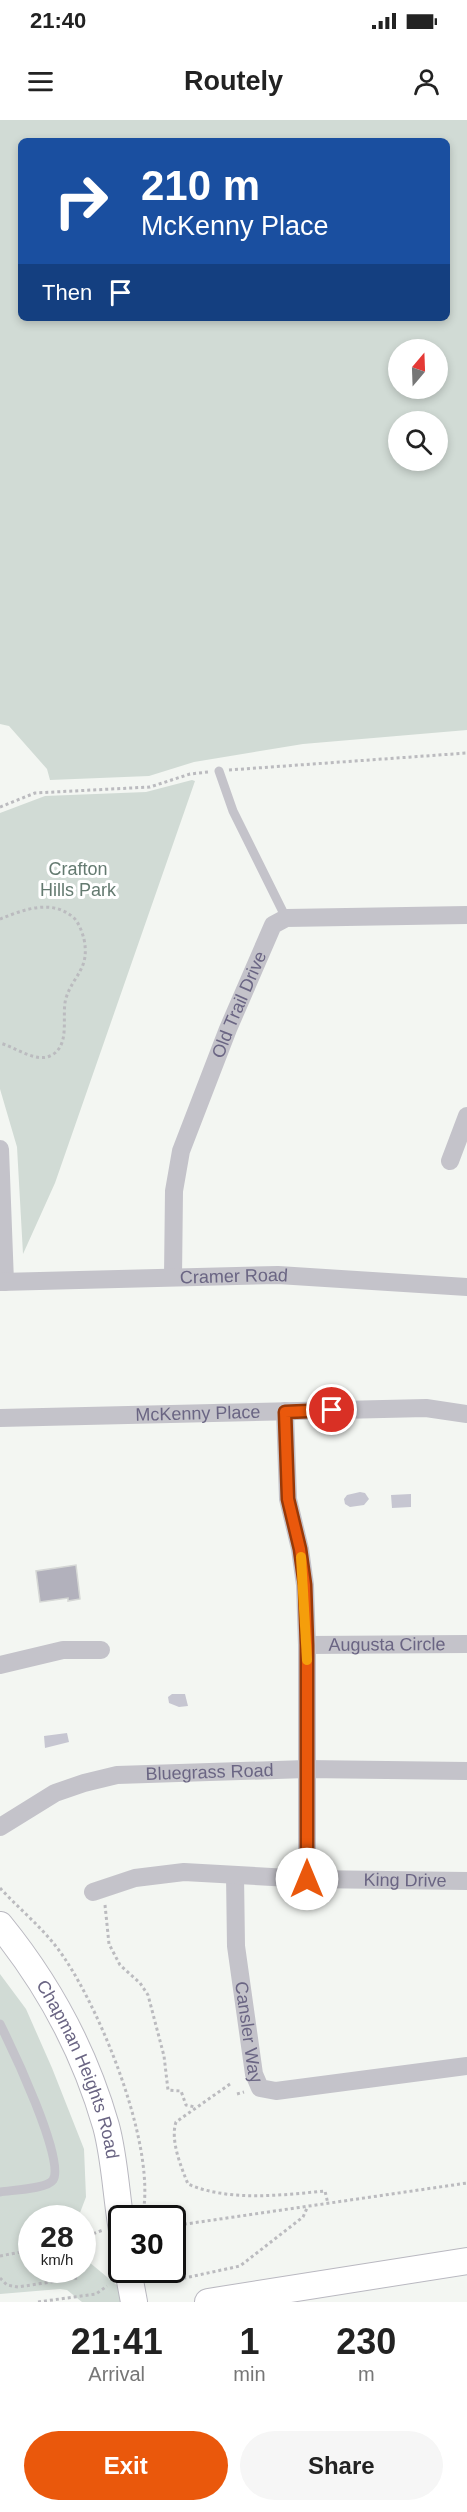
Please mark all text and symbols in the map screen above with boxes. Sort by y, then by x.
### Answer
text: 21:40 [30,8,86,33]
icon: menu [24,65,57,98]
icon: person [410,65,443,98]
text: Routely [184,66,283,96]
icon: right [42,162,120,240]
text: 210 m [141,162,260,209]
text: McKenny Place [141,211,329,241]
icon: arrive [104,276,137,309]
text: Then [42,280,92,305]
north arrow [388,339,448,399]
map controls [388,339,448,471]
button: search [388,411,448,471]
park label: Crafton Hills Park [40,859,117,900]
street label: Old Trail Drive [208,948,270,1061]
street label: Cramer Road [180,1265,289,1287]
pin [306,1384,357,1435]
icon: arrive [315,1393,348,1426]
street label: McKenny Place [135,1402,261,1425]
street label: Augusta Circle [328,1634,446,1655]
street label: Bluegrass Road [145,1760,274,1784]
position arrow [275,1847,339,1911]
street label: King Drive [363,1870,447,1891]
street label: Chapman Heights Road [32,1976,123,2160]
street label: Cansler Way [231,1980,267,2086]
speed limit sign: 30 [108,2205,186,2283]
text: 28 [40,2220,74,2253]
text: km/h [41,2251,73,2268]
text: 21:41 [71,2321,163,2362]
text: 1 [239,2321,259,2362]
text: 230 [336,2321,396,2362]
text: Arrival [88,2363,145,2385]
text: min [233,2363,266,2385]
text: m [358,2363,375,2385]
button: Exit [24,2431,228,2500]
button: Share [240,2431,443,2500]

